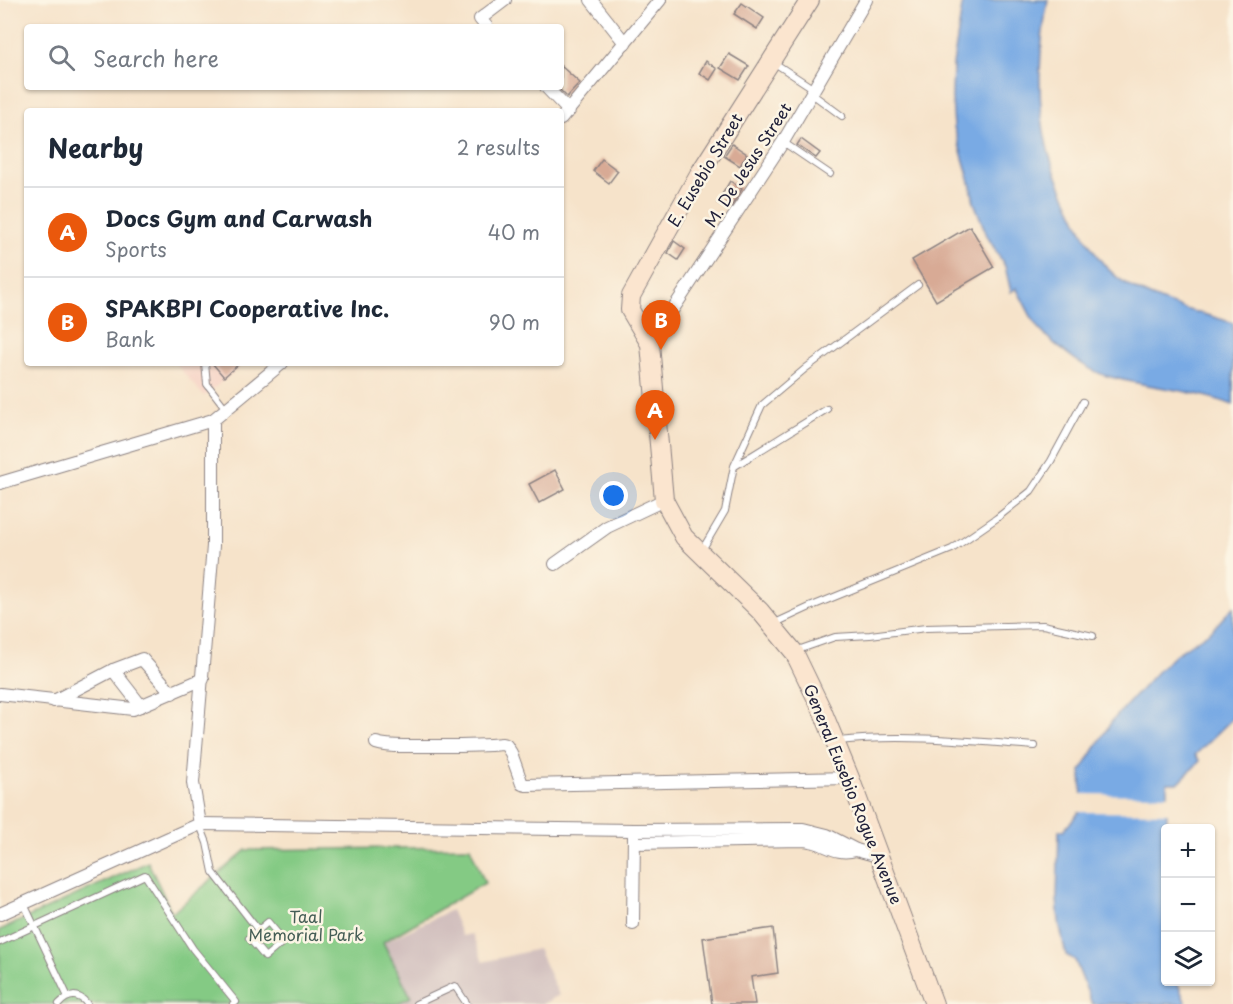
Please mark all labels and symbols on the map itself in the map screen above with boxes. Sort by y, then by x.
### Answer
street label: M. De Jesus Street [698,97,797,232]
street label: E. Eusebio Street [661,108,748,231]
pin: B [642,300,680,350]
pin: A [636,390,674,440]
your location [599,481,628,510]
street label: General Eusebio Rogue Avenue [799,680,909,907]
park label: Taal Memorial Park [248,904,364,946]

